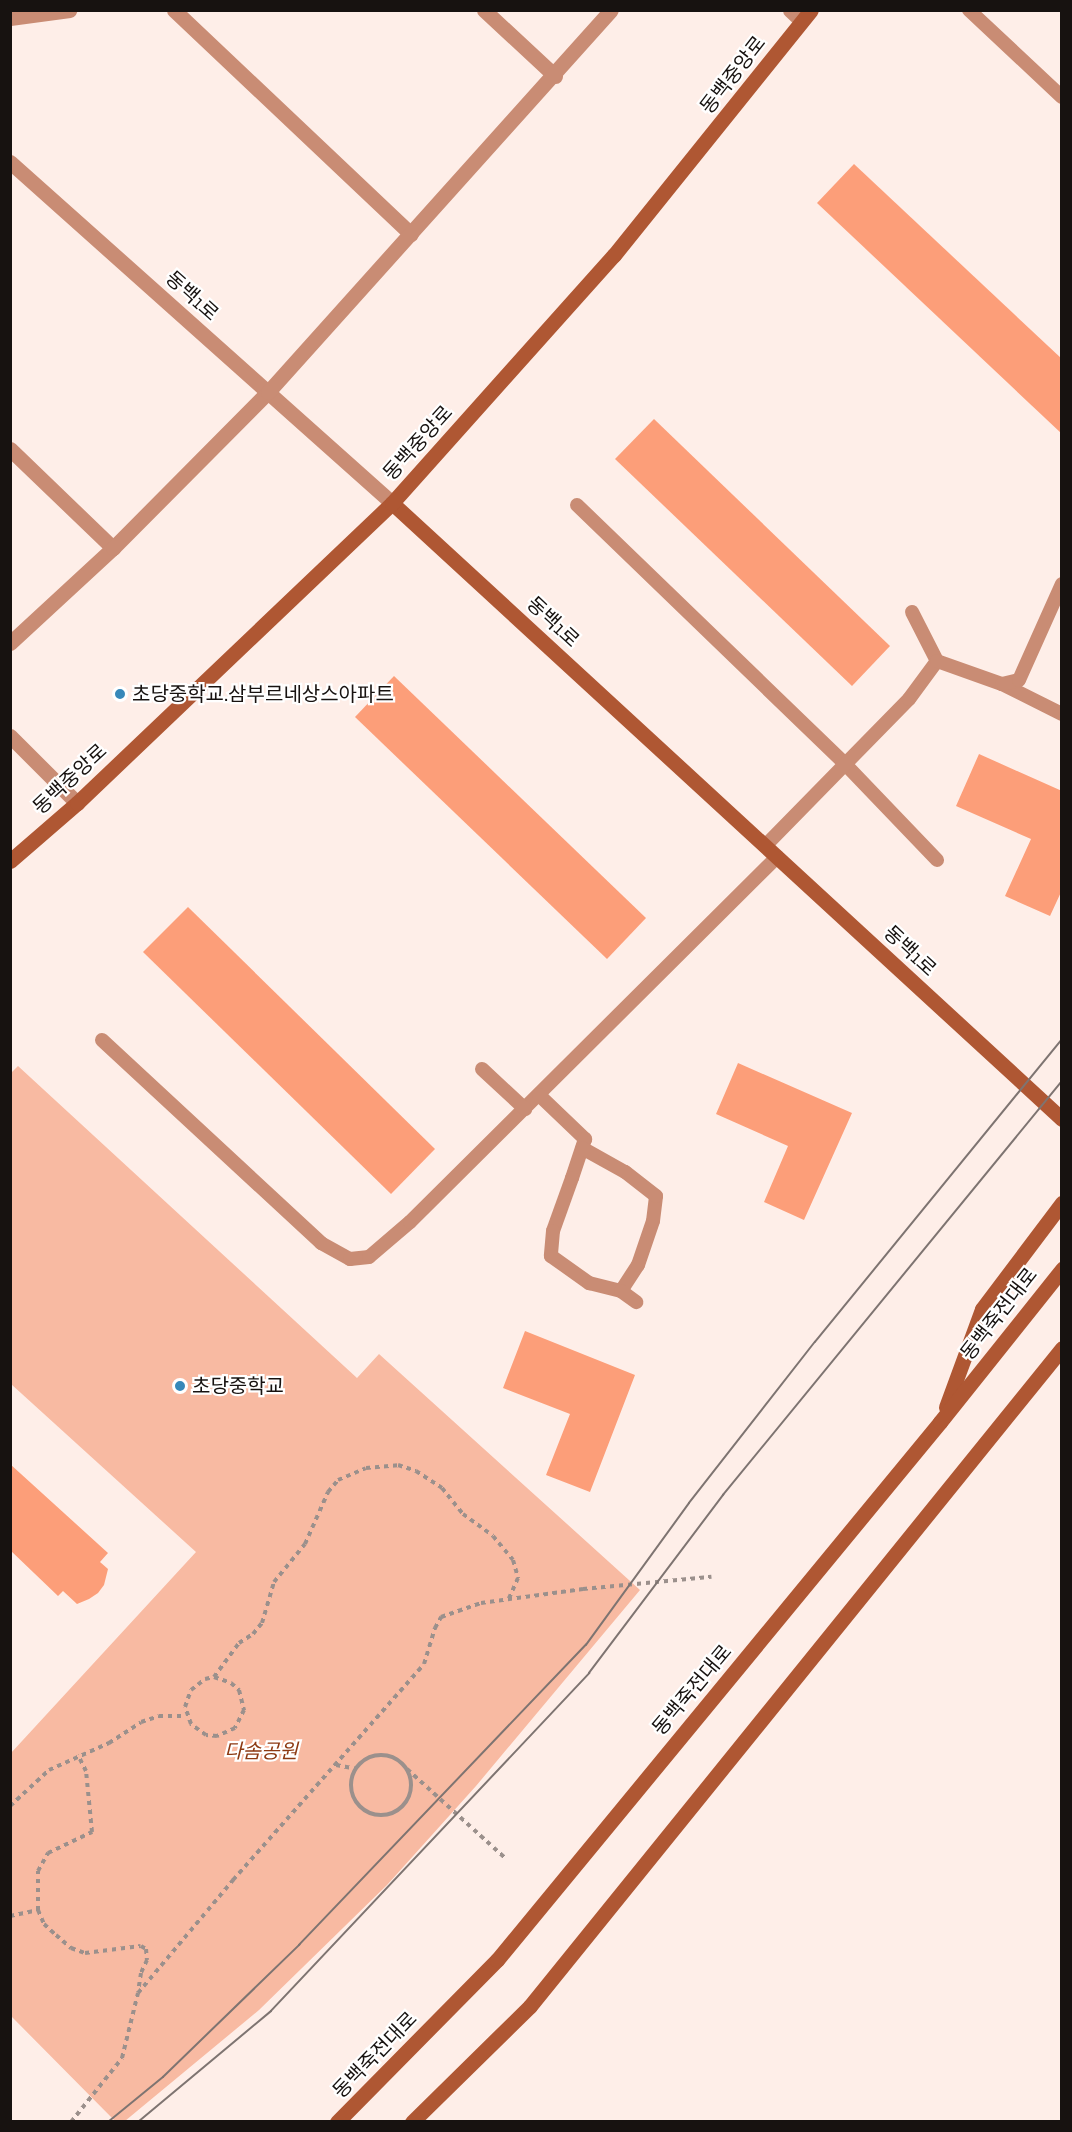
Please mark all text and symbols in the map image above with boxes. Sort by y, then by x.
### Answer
street label: 동백중앙로 [695,31,771,119]
street label: 동백1로 [161,266,223,326]
street label: 동백중앙로 [378,401,458,485]
street label: 동백1로 [522,592,584,652]
place label: 초당중학교.삼부르네상스아파트 [132,682,394,706]
marker: 초당중학교.삼부르네상스아파트 [113,687,127,701]
street label: 동백중앙로 [28,739,112,819]
street label: 동백1로 [879,921,941,981]
street label: 동백죽전대로 [956,1263,1042,1365]
place label: 초당중학교 [192,1374,284,1398]
marker: 초당중학교 [173,1379,187,1393]
street label: 동백죽전대로 [647,1640,737,1740]
park label: 다솜공원 [224,1739,298,1763]
street label: 동백죽전대로 [328,2007,422,2103]

